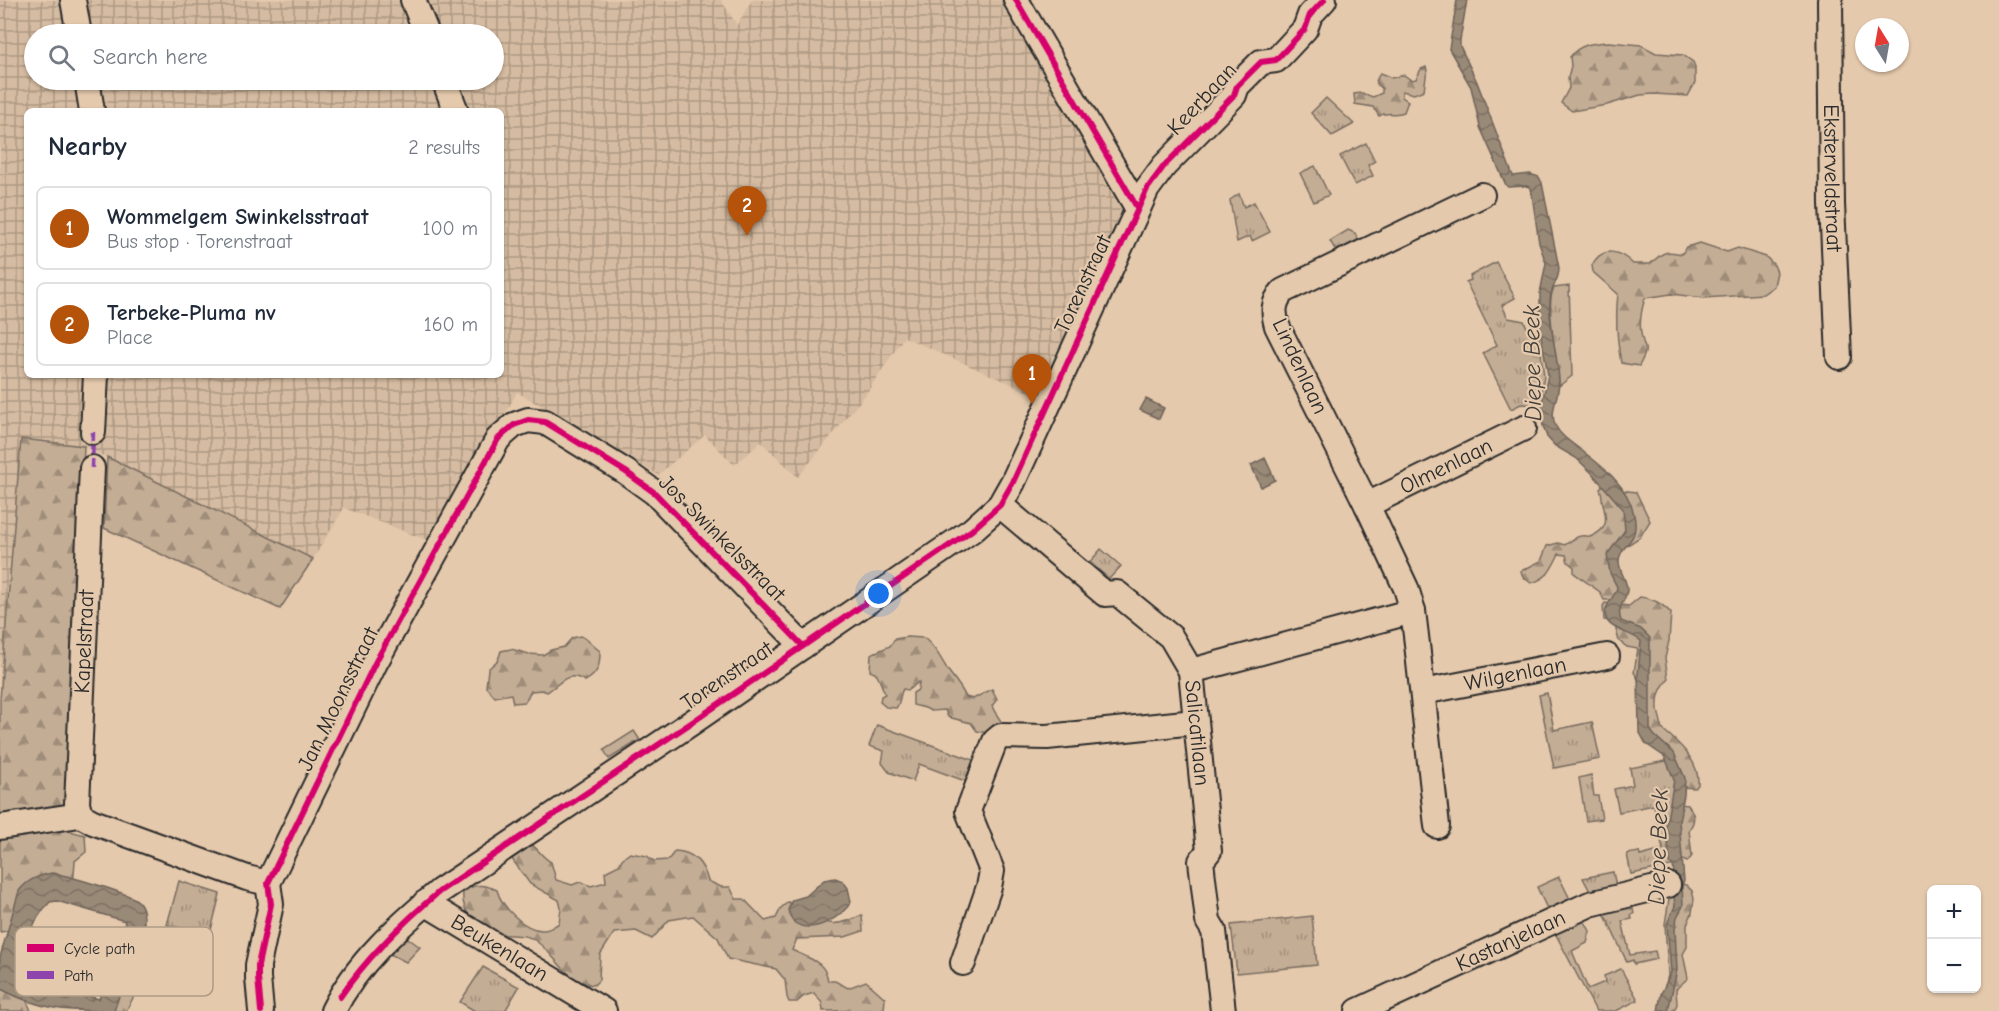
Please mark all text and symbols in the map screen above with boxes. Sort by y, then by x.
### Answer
north arrow [1855,18,1909,72]
search box [24,24,504,90]
icon: search [45,41,78,74]
text: Search here [93,44,208,70]
street label: Keerbaan [1162,57,1242,141]
street label: Eksterveldstraat [1818,104,1847,253]
text: Nearby [48,132,127,162]
text: 2 results [408,136,480,159]
pin: 2 [728,186,766,236]
text: Wommelgem Swinkelsstraat [107,204,368,230]
text: 1 [66,217,73,240]
text: 100 m [423,217,478,240]
text: Bus stop · Torenstraat [107,230,292,253]
street label: Torenstraat [1049,230,1117,337]
text: Terbeke-Pluma nv [107,300,276,326]
water label: Diepe Beek [1517,304,1547,421]
text: 2 [65,313,74,336]
text: 160 m [424,313,478,336]
street label: Lindenlaan [1267,314,1333,418]
text: Place [107,326,153,349]
pin: 1 [1012,354,1052,404]
street label: Olmenlaan [1395,433,1497,500]
street label: Jos Swinkelsstraat [653,469,791,607]
your location [864,579,893,608]
street label: Kapelstraat [69,588,100,694]
street label: Jan Moonsstraat [292,622,384,775]
street label: Torenstraat [676,635,779,716]
street label: Wilgenlaan [1462,651,1569,697]
street label: Salicatilaan [1179,679,1215,787]
water label: Diepe Beek [1642,788,1674,906]
map controls [1927,885,1981,993]
button: + [1927,885,1981,939]
street label: Kastanjelaan [1452,904,1570,977]
street label: Beukenlaan [446,909,553,987]
legend [15,927,213,996]
button: − [1927,939,1981,993]
text: Cycle path [64,940,135,958]
text: Path [64,967,94,985]

